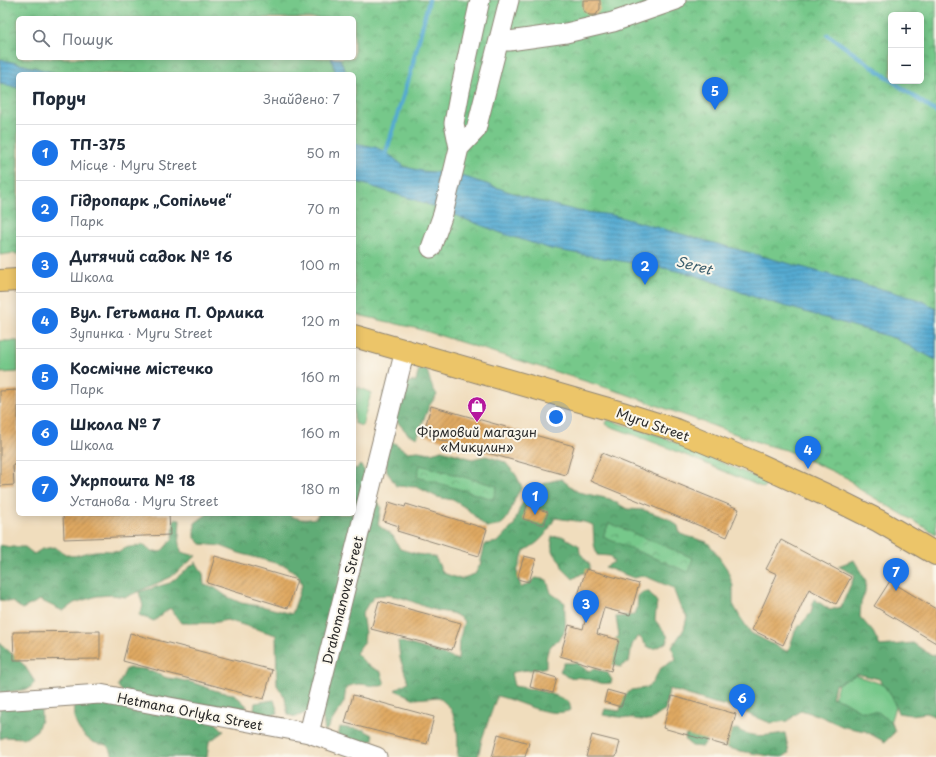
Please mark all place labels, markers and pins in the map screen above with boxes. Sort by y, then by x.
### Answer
pin: 5 [702,77,728,110]
pin: 2 [632,252,658,285]
shop icon: Фірмовий магазин «Микулин» [466,395,488,423]
place label: Фірмовий магазин «Микулин» [417,422,537,456]
pin: 4 [795,436,821,469]
pin: 1 [522,482,548,515]
pin: 7 [883,558,909,591]
pin: 3 [573,590,599,623]
pin: 6 [729,684,755,717]

